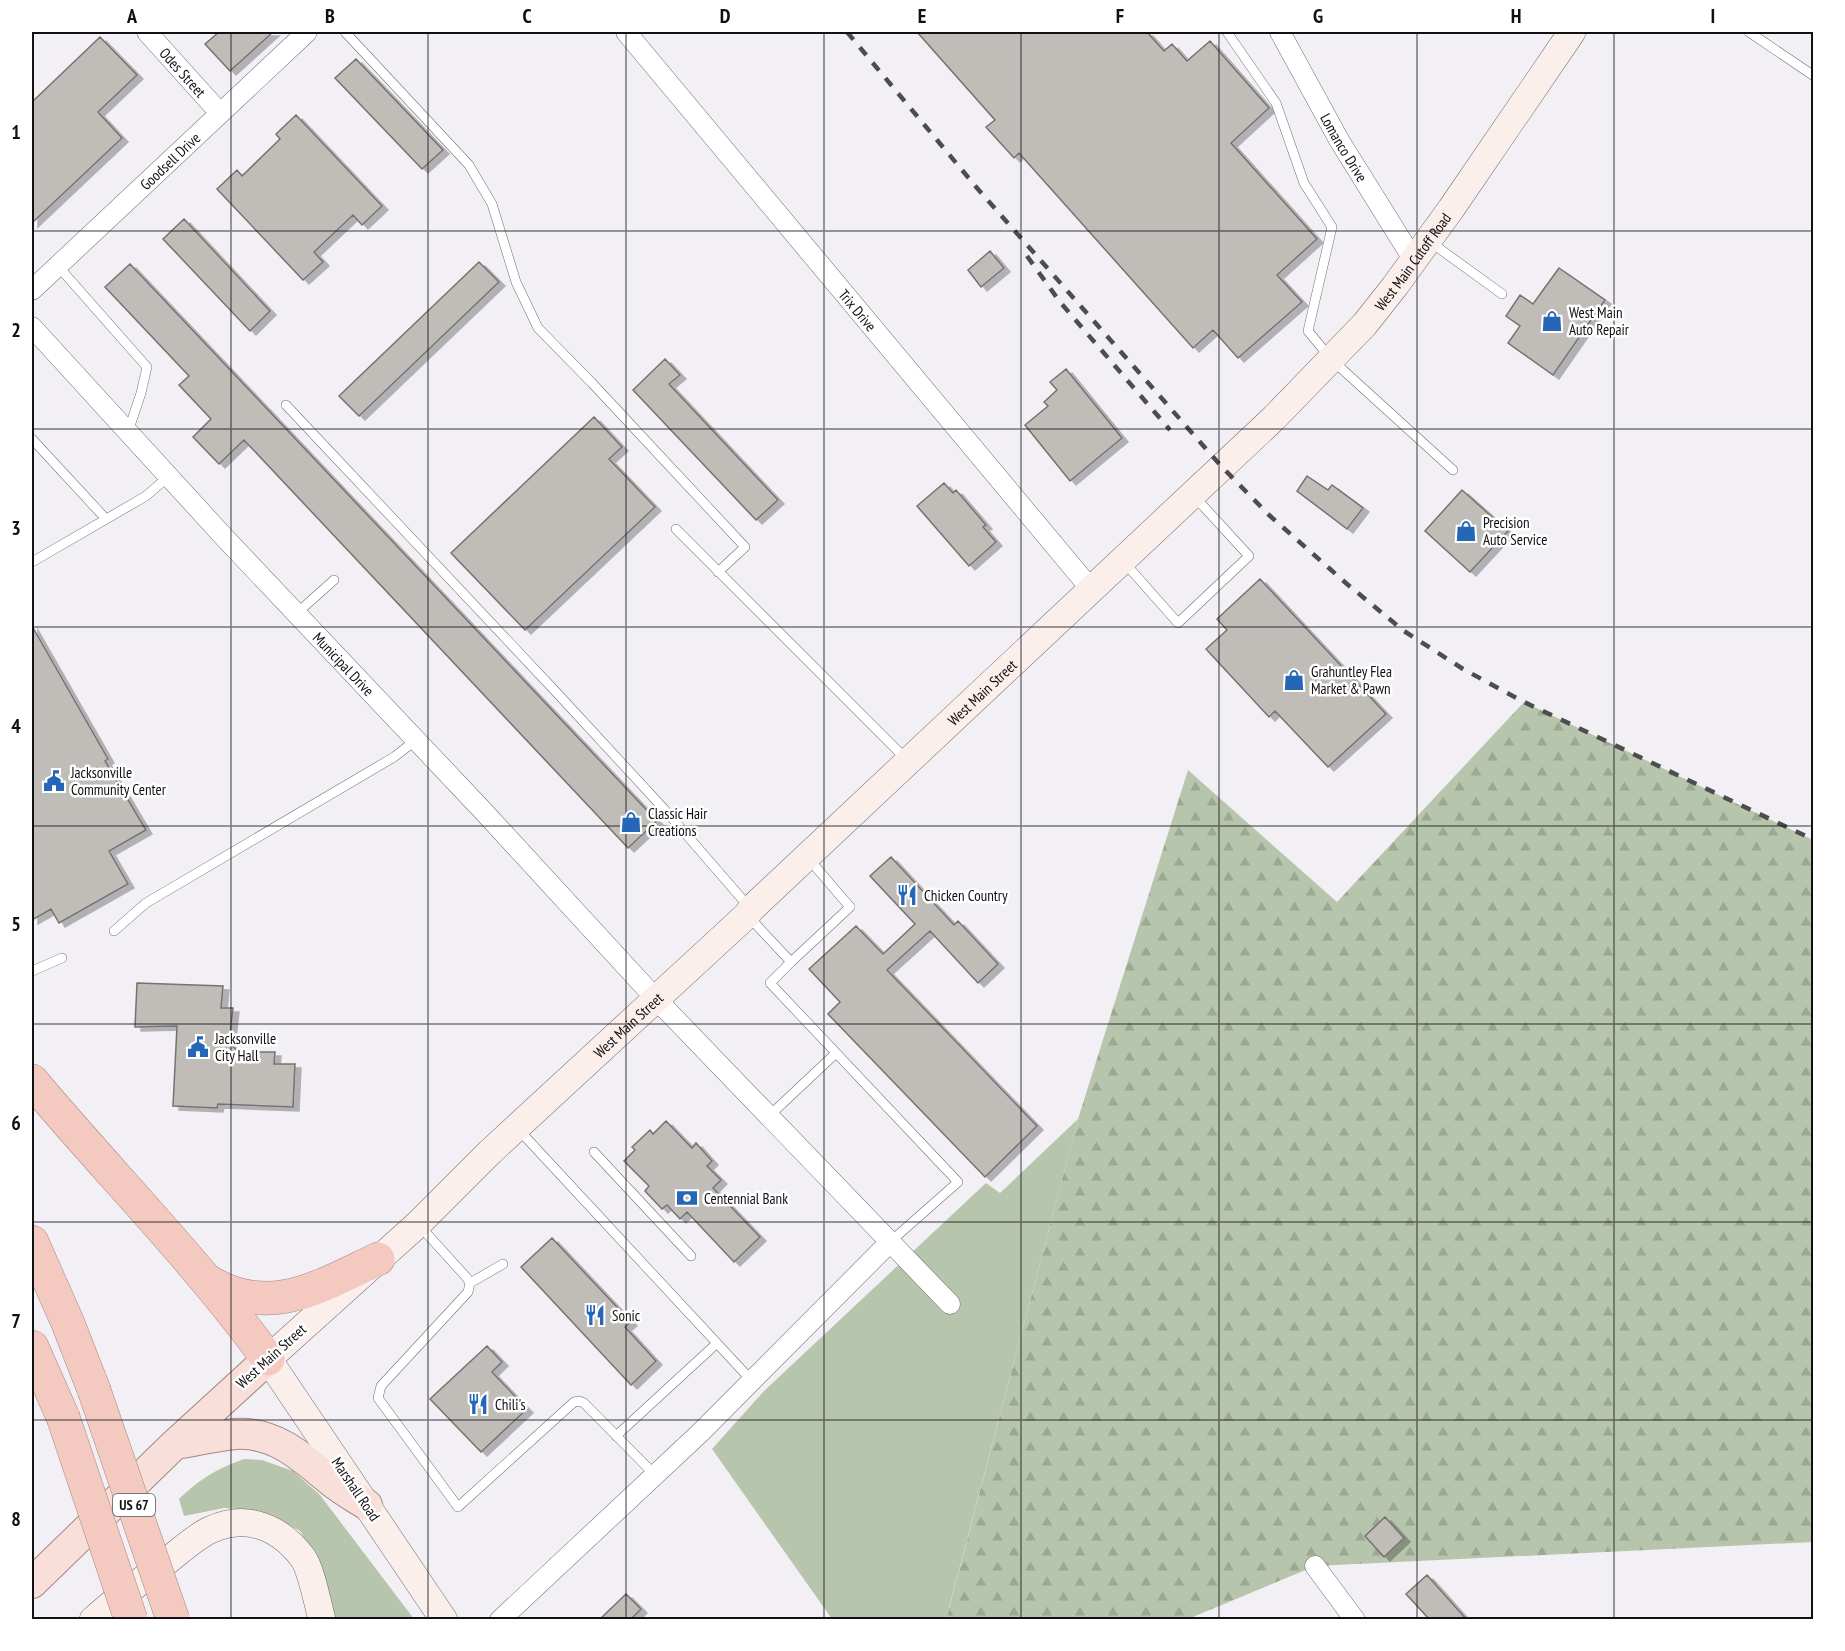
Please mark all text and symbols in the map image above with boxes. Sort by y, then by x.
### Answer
text: A [126,3,138,29]
text: B [325,3,335,29]
text: C [522,3,532,29]
text: D [720,3,731,29]
text: E [918,3,926,29]
text: F [1116,3,1124,29]
text: G [1313,3,1323,29]
text: H [1511,3,1521,29]
text: I [1711,3,1715,29]
street label: Odes Street [156,43,210,101]
street label: Lomanco Drive [1317,110,1372,185]
text: 1 [11,119,21,145]
street label: Goodsell Drive [136,128,204,193]
street label: West Main Cutoff Road [1370,209,1455,314]
street label: Trix Drive [835,285,881,335]
place label: West Main Auto Repair [1569,303,1630,339]
shop icon: West Main Auto Repair [1540,309,1564,333]
text: 2 [11,317,21,343]
place label: Precision Auto Service [1483,513,1547,549]
text: 3 [11,515,21,541]
shop icon: Precision Auto Service [1454,519,1478,543]
street label: Municipal Drive [309,628,379,700]
street label: West Main Street [943,655,1020,729]
place label: Grahuntley Flea Market & Pawn [1311,662,1392,698]
shop icon: Grahuntley Flea Market & Pawn [1282,668,1306,692]
text: 4 [11,713,21,739]
place label: Jacksonville Community Center [70,763,167,799]
public building icon: Jacksonville Community Center [42,769,66,793]
place label: Classic Hair Creations [648,804,708,840]
shop icon: Classic Hair Creations [619,810,643,834]
restaurant icon: Chicken Country [895,883,919,907]
place label: Chicken Country [924,886,1008,905]
text: 5 [11,911,21,937]
street label: West Main Street [589,988,667,1062]
place label: Jacksonville City Hall [214,1029,276,1065]
public building icon: Jacksonville City Hall [186,1035,210,1059]
text: 6 [11,1110,21,1136]
bank icon: Centennial Bank [675,1186,699,1210]
place label: Centennial Bank [704,1189,788,1208]
restaurant icon: Sonic [583,1303,607,1327]
place label: Sonic [612,1306,641,1325]
text: 7 [11,1308,21,1334]
street label: West Main Street [232,1320,310,1392]
restaurant icon: Chili's [466,1392,490,1416]
place label: Chili's [495,1395,525,1414]
street label: Marshall Road [328,1453,384,1525]
road number: US 67 [113,1494,155,1516]
text: 8 [11,1506,21,1532]

